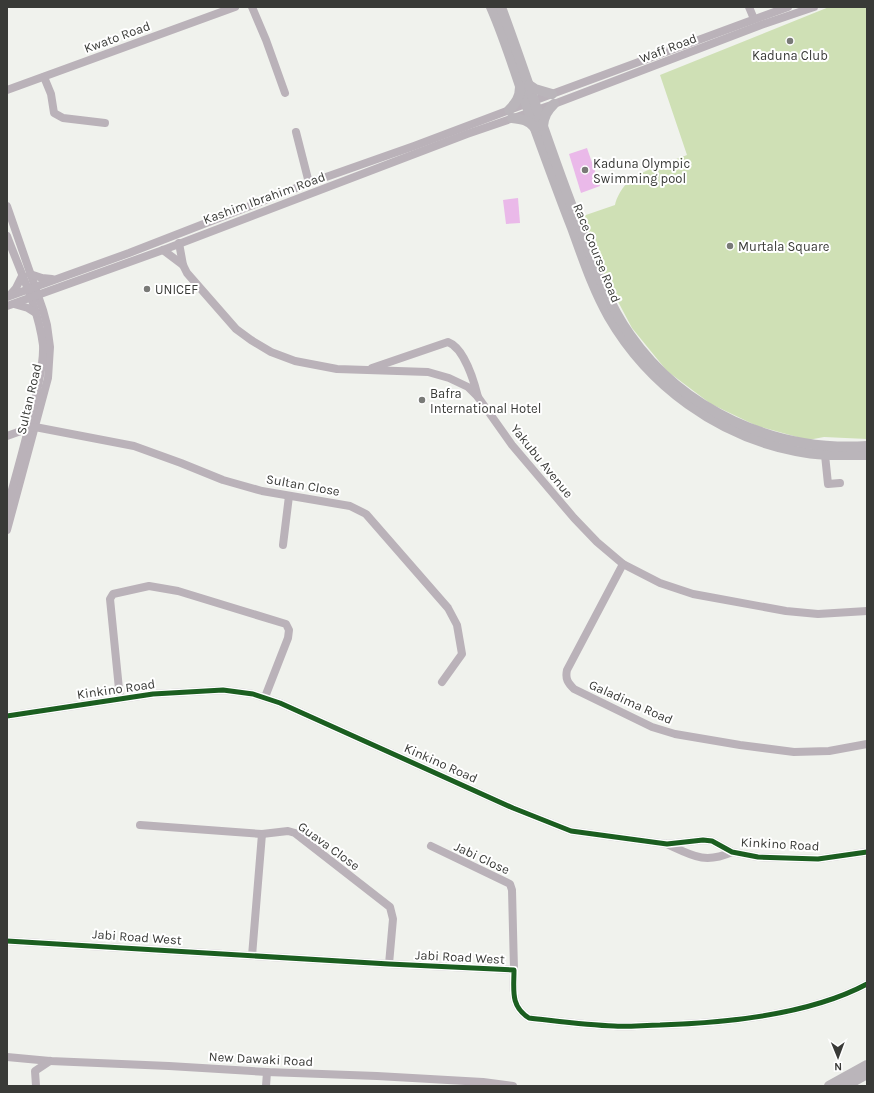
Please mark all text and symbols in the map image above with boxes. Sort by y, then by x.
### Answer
street label: Kwato Road [82,18,152,56]
street label: Waff Road [637,30,699,66]
marker: Kaduna Club [785,36,795,46]
place label: Kaduna Club [752,48,828,63]
place label: Kaduna Olympic Swimming pool [593,156,690,186]
marker: Kaduna Olympic Swimming pool [580,165,590,175]
street label: Kashim Ibrahim Road [201,169,327,227]
street label: Race Course Road [570,201,624,305]
place label: Murtala Square [738,239,830,255]
marker: Murtala Square [725,241,735,251]
place label: UNICEF [155,282,198,297]
marker: UNICEF [142,284,152,294]
street label: Sultan Road [14,362,44,436]
place label: Bafra International Hotel [430,386,541,416]
marker: Bafra International Hotel [417,395,427,405]
street label: Yakubu Avenue [508,421,576,501]
street label: Sultan Close [265,471,341,499]
street label: Kinkino Road [76,676,156,702]
street label: Galadima Road [587,677,675,727]
street label: Kinkino Road [402,740,480,786]
street label: Guava Close [295,819,363,874]
street label: Kinkino Road [740,834,820,854]
street label: Jabi Close [452,839,512,877]
street label: Jabi Road West [92,926,182,948]
street label: Jabi Road West [415,947,505,967]
north arrow [818,1037,858,1077]
street label: New Dawaki Road [208,1049,314,1069]
text: N [834,1060,842,1073]

